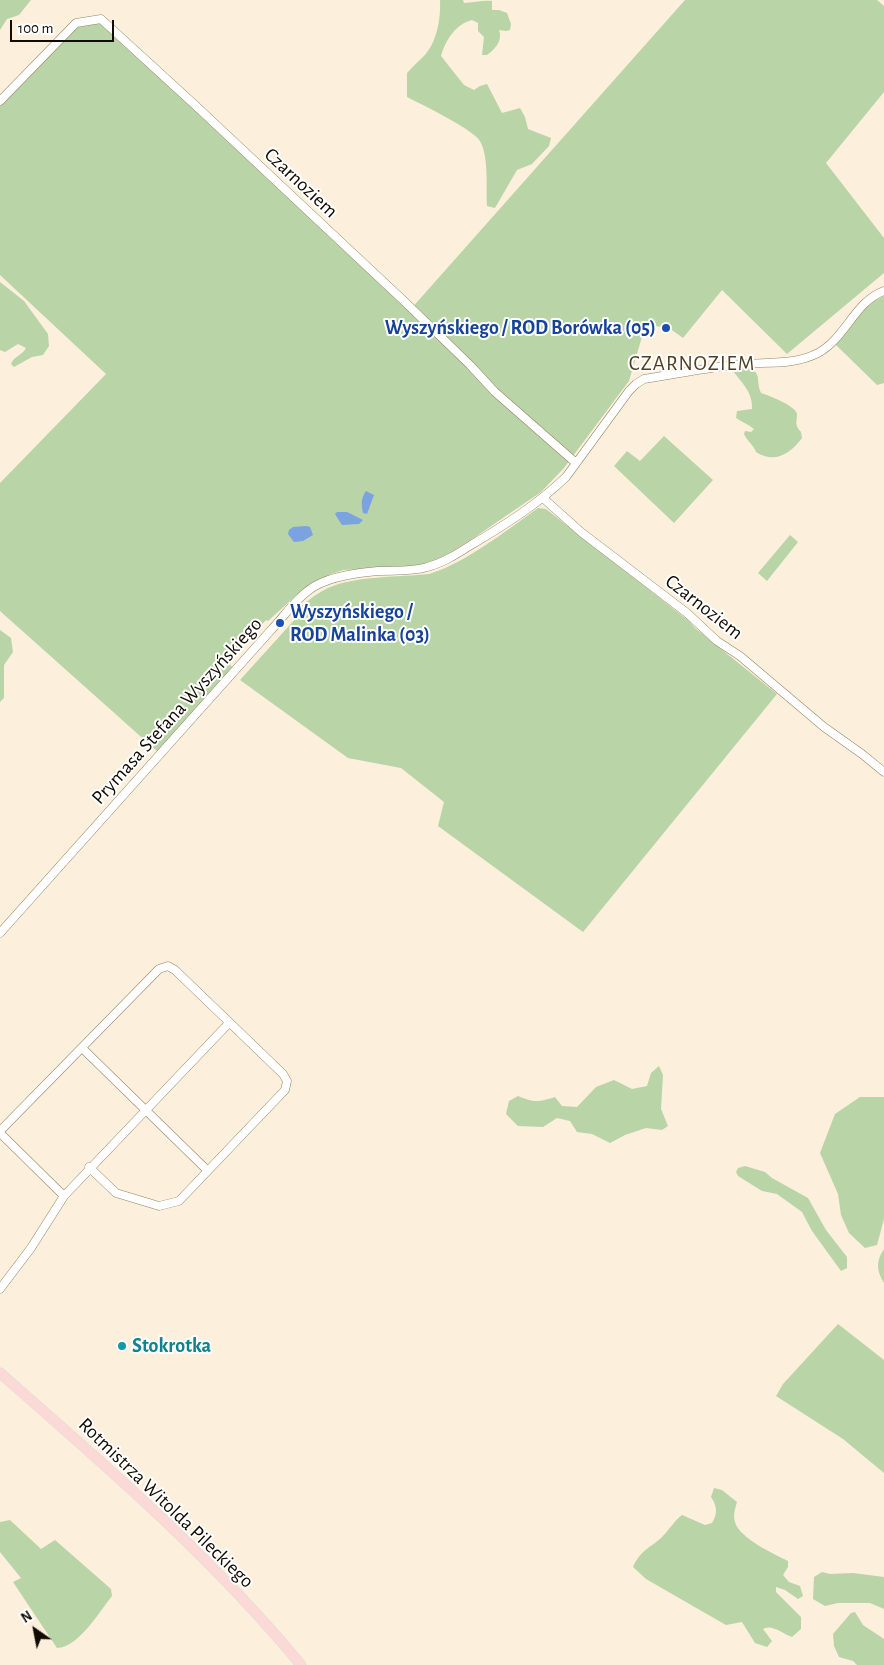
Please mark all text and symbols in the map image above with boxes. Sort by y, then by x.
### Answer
scale bar [12,10,116,42]
text: 100 m [18,21,53,36]
street label: Czarnoziem [259,143,343,223]
place label: Wyszyńskiego / ROD Borówka (05) [385,316,656,340]
marker: Wyszyńskiego / ROD Borówka (05) [660,322,672,334]
district label: CZARNOZIEM [627,351,757,377]
street label: Czarnoziem [660,569,748,645]
place label: Wyszyńskiego / ROD Malinka (03) [290,600,430,647]
street label: Prymasa Stefana Wyszyńskiego [87,613,267,809]
marker: Wyszyńskiego / ROD Malinka (03) [274,617,286,629]
place label: Stokrotka [132,1334,211,1358]
marker: Stokrotka [116,1340,128,1352]
street label: Rotmistrza Witolda Pileckiego [73,1413,259,1593]
north arrow [10,1605,60,1655]
text: N [19,1609,35,1626]

